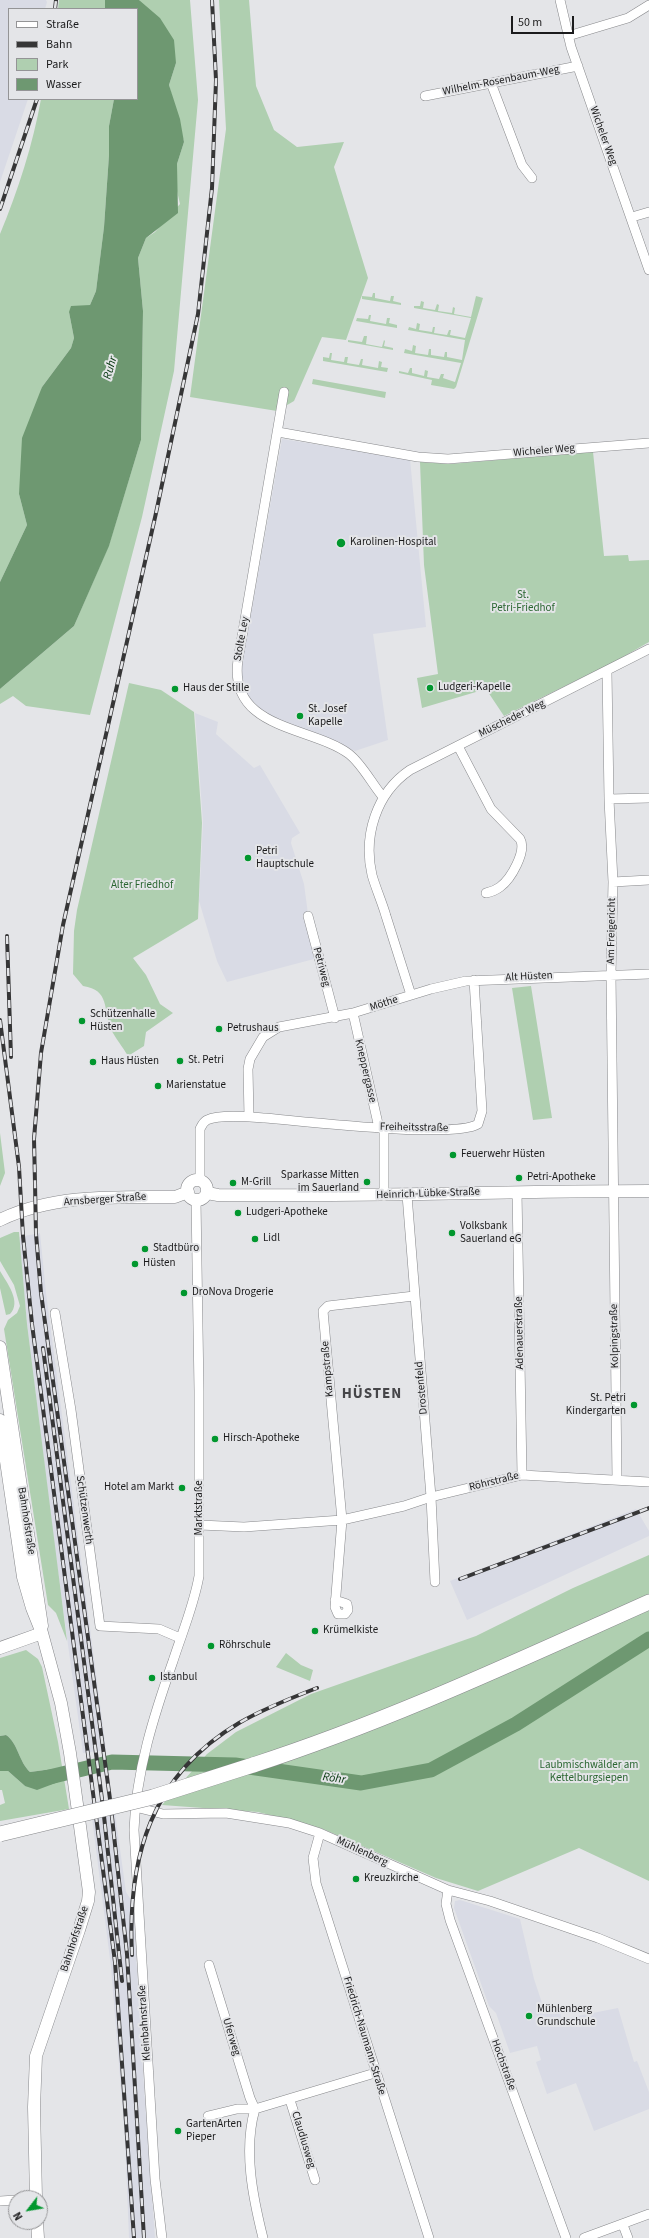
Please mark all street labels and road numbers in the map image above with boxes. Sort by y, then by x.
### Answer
street label: Wilhelm-Rosenbaum-Weg [442,63,560,99]
street label: Wicheler Weg [586,105,620,167]
street label: Wicheler Weg [513,442,575,460]
street label: Stolte Ley [232,616,252,662]
street label: Müscheder Weg [477,697,547,741]
street label: Am Freigericht [605,898,619,964]
street label: Petriweg [309,946,333,988]
street label: Alt Hüsten [505,969,553,985]
street label: Möthe [368,993,400,1015]
street label: Kneppergasse [351,1038,379,1104]
street label: Freiheitsstraße [380,1121,448,1135]
street label: Heinrich-Lübke-Straße [376,1186,480,1202]
street label: Arnsberger Straße [63,1191,147,1209]
street label: Adenauerstraße [513,1296,527,1370]
street label: Kolpingstraße [608,1304,622,1368]
street label: Kampstraße [319,1340,337,1398]
street label: Drostenfeld [413,1361,431,1415]
street label: Röhrstraße [468,1469,520,1495]
street label: Schützenwerth [73,1475,95,1545]
street label: Marktstraße [193,1480,207,1536]
street label: Bahnhofstraße [14,1486,38,1556]
street label: Mühlenberg [334,1834,390,1870]
street label: Bahnhofstraße [58,1905,92,1973]
street label: Friedrich-Naumann-Straße [340,1975,388,2097]
street label: Kleinbahnstraße [136,1985,154,2061]
street label: Uferweg [219,2017,243,2057]
street label: Hochstraße [488,2038,518,2092]
street label: Claudiusweg [288,2110,318,2170]

